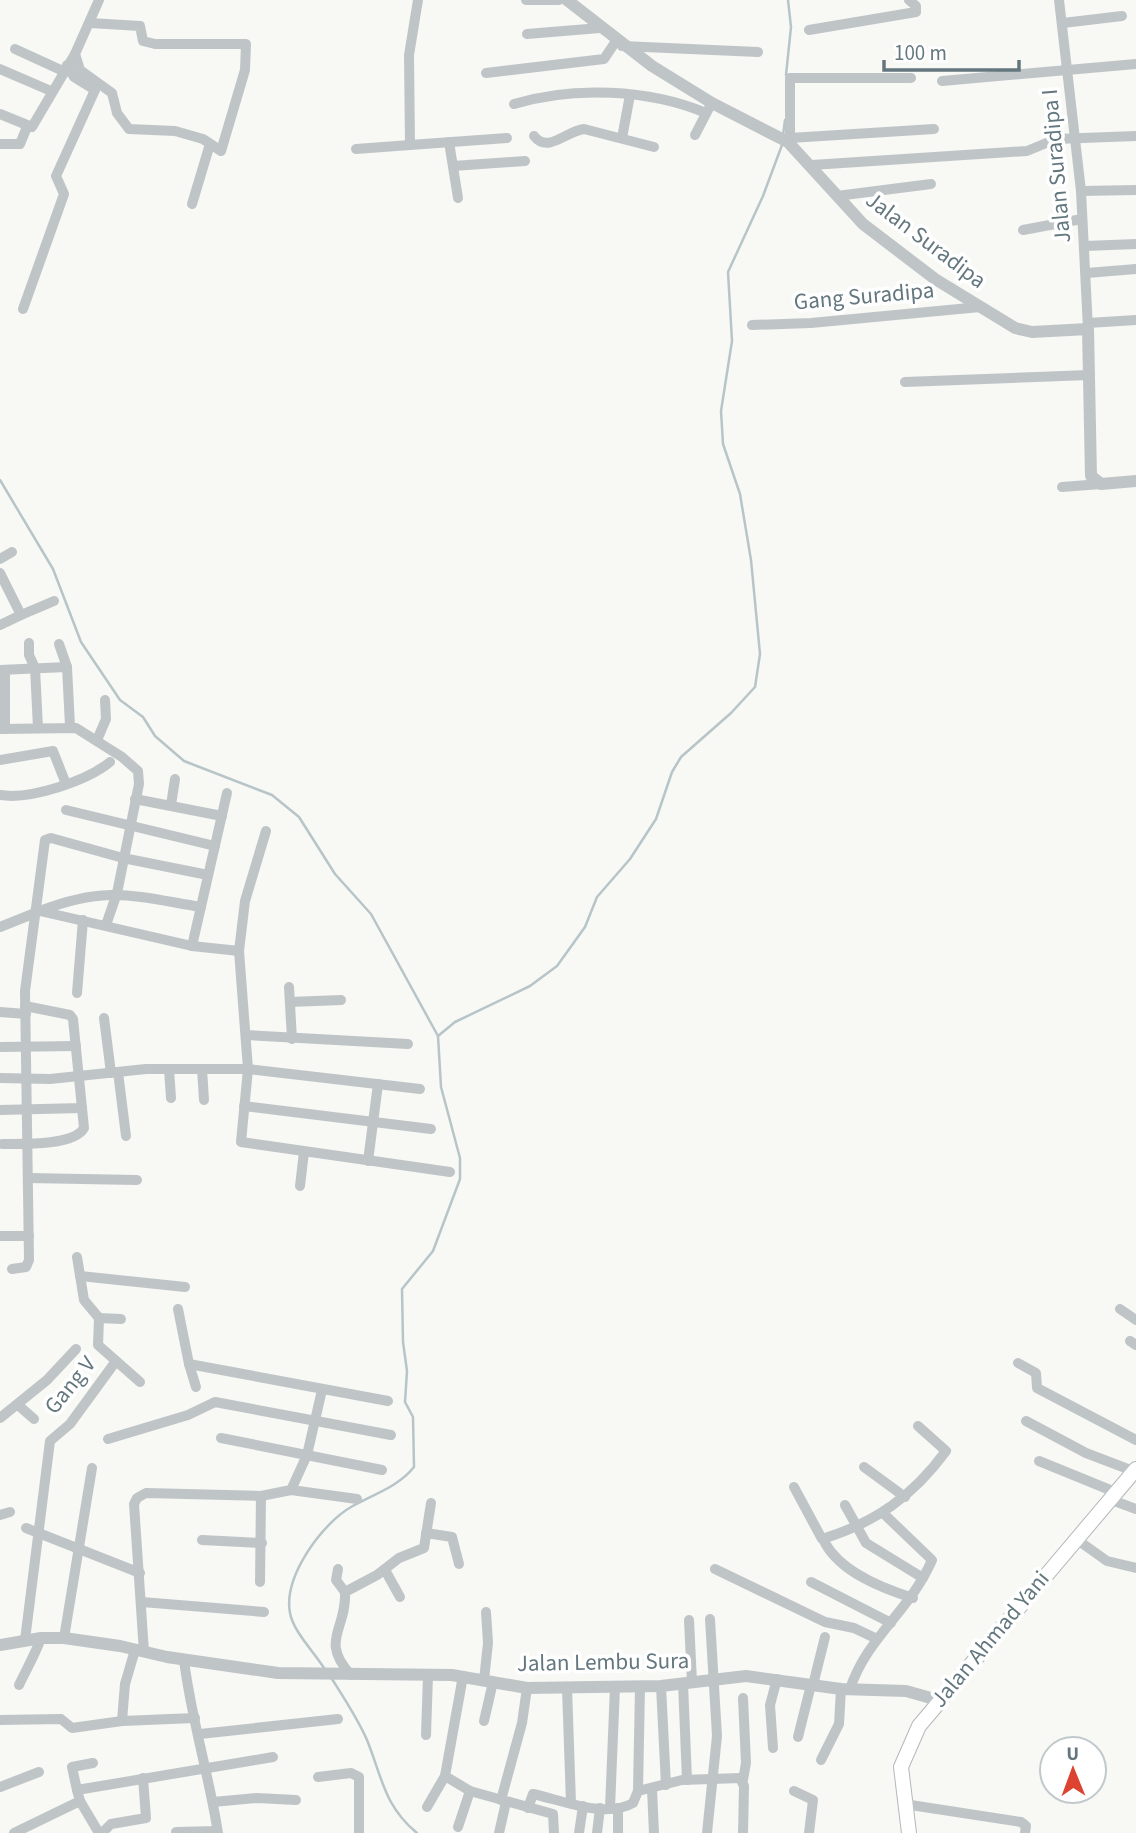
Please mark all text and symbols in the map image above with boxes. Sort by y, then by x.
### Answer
scale bar [884,28,1019,72]
text: 100 m [894,38,947,68]
street label: Jalan Suradipa I [1033,88,1079,244]
street label: Jalan Suradipa [859,184,993,296]
street label: Gang Suradipa [792,273,936,319]
street label: Gang V [36,1349,104,1421]
street label: Jalan Ahmad Yani [923,1563,1057,1715]
street label: Jalan Lembu Sura [517,1644,689,1680]
north arrow [1038,1735,1108,1805]
text: U [1066,1741,1079,1768]

